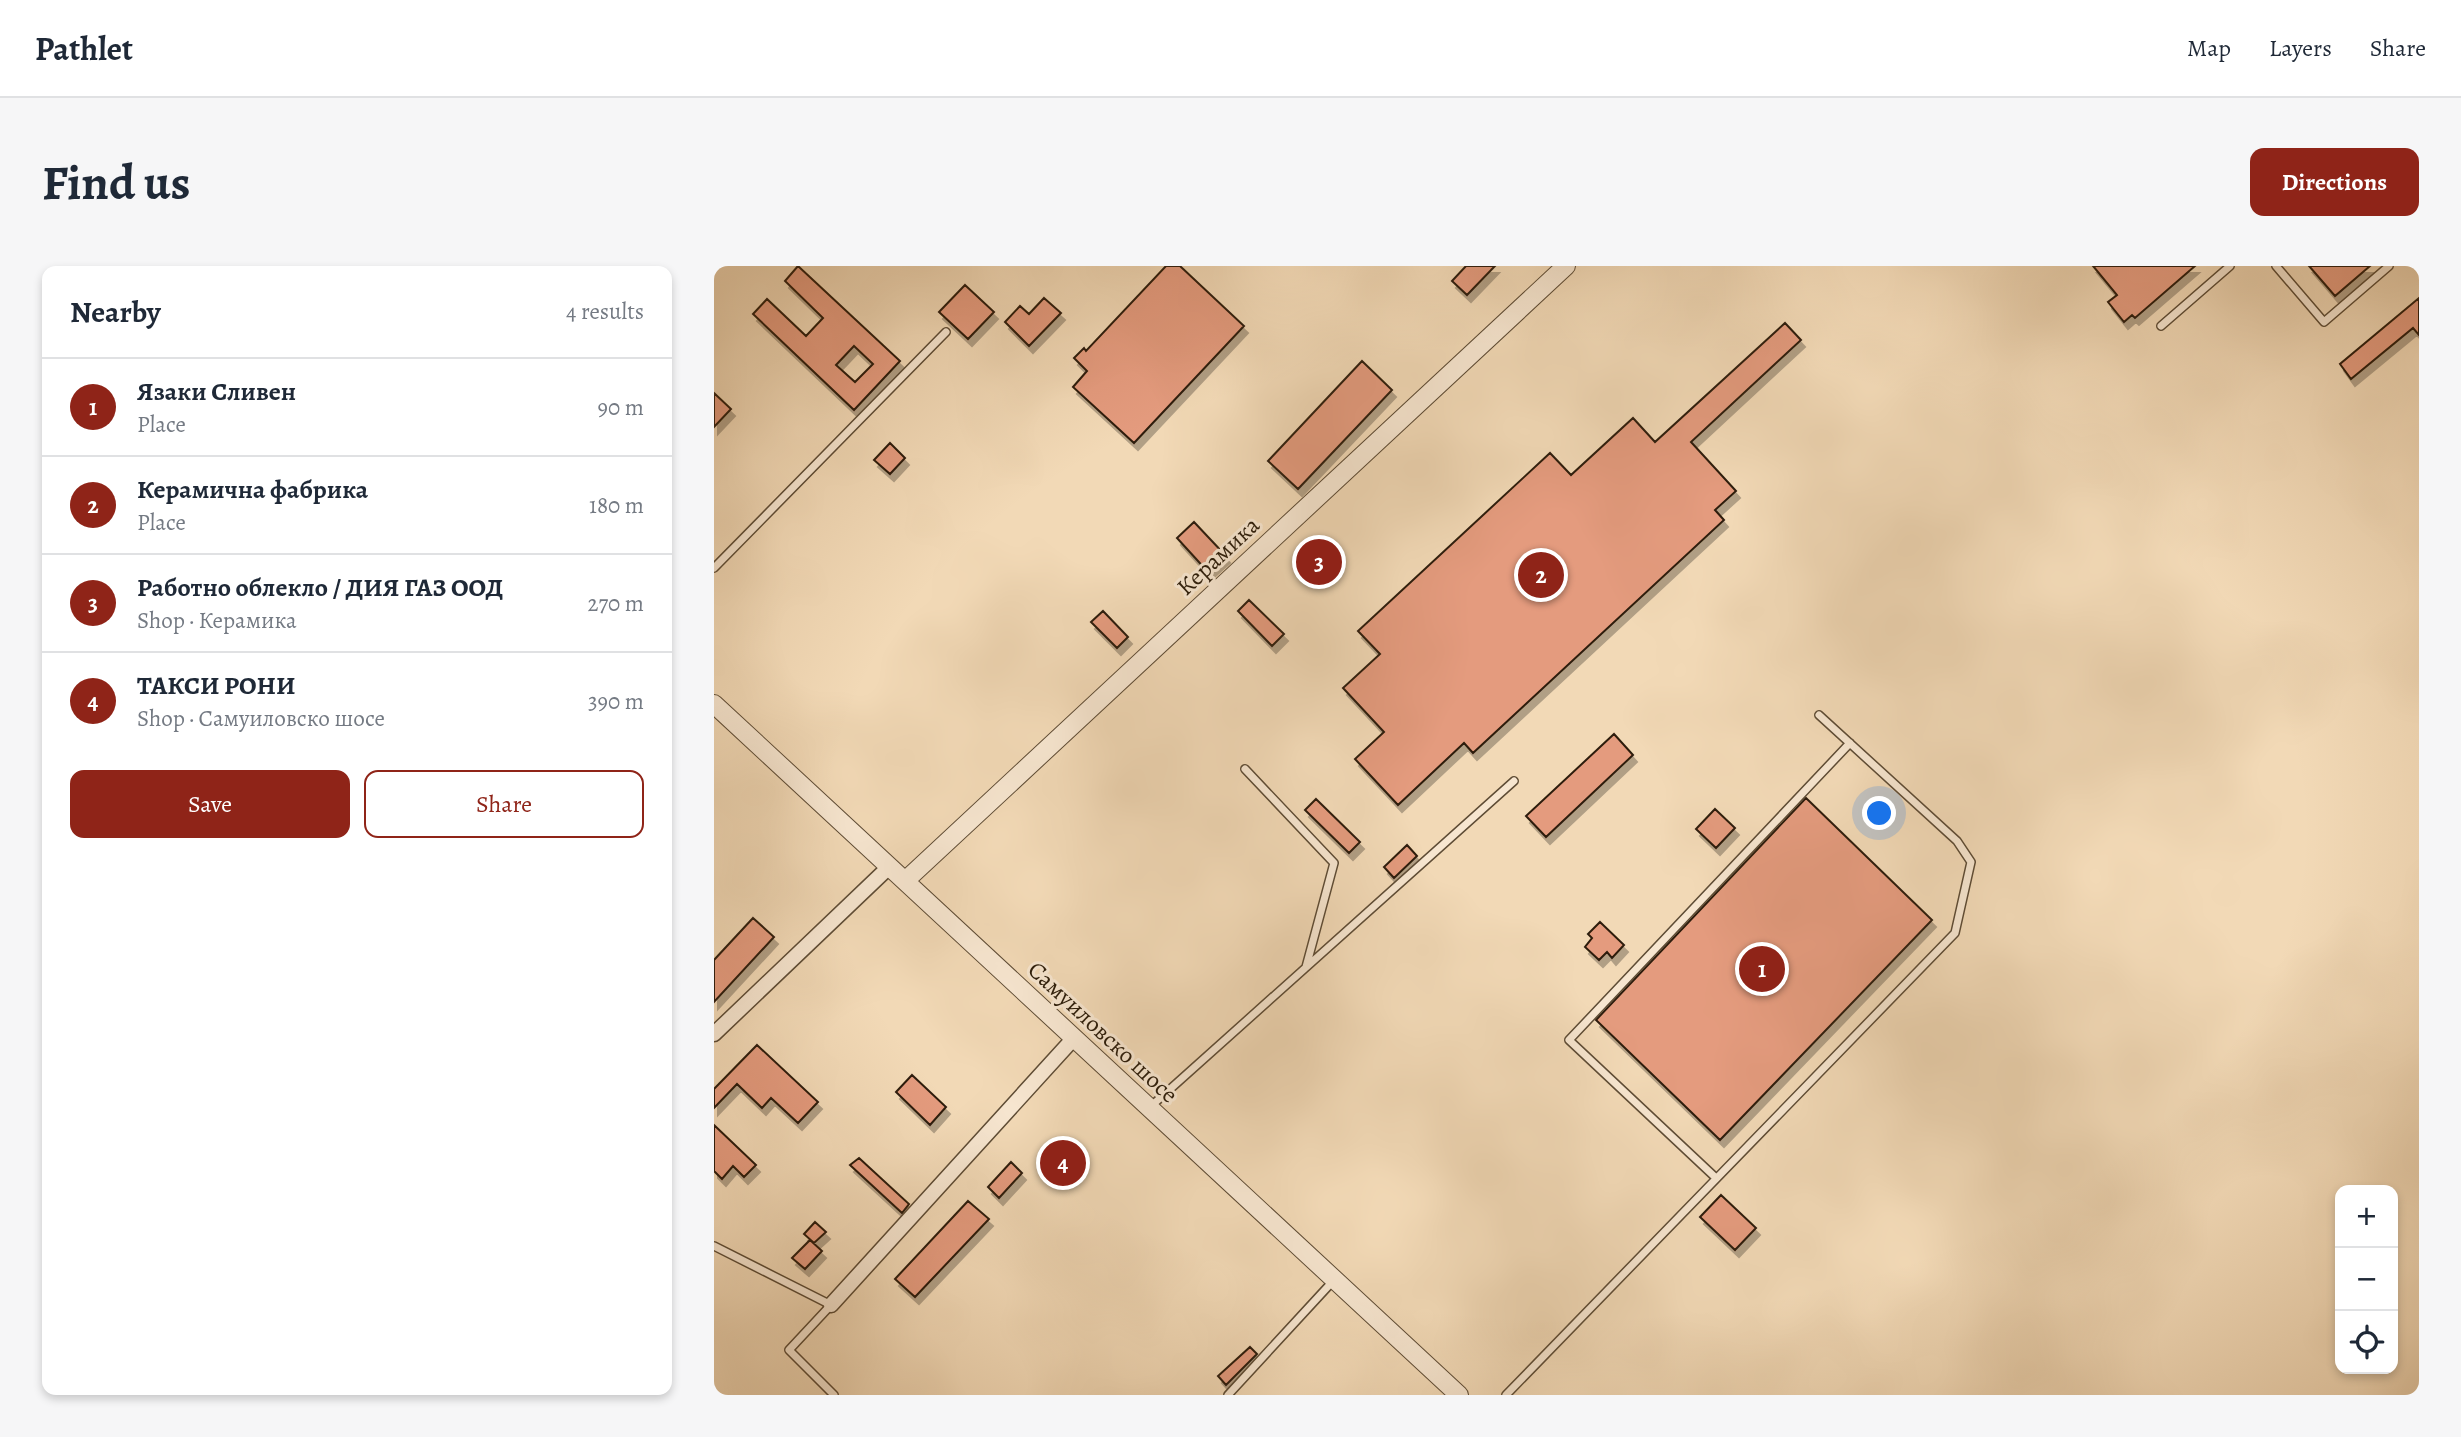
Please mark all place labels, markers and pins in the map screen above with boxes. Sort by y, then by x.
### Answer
pin: 3 [1296,536,1342,588]
pin: 2 [1518,549,1564,601]
pin: 1 [1739,943,1785,995]
pin: 4 [1040,1137,1086,1189]

